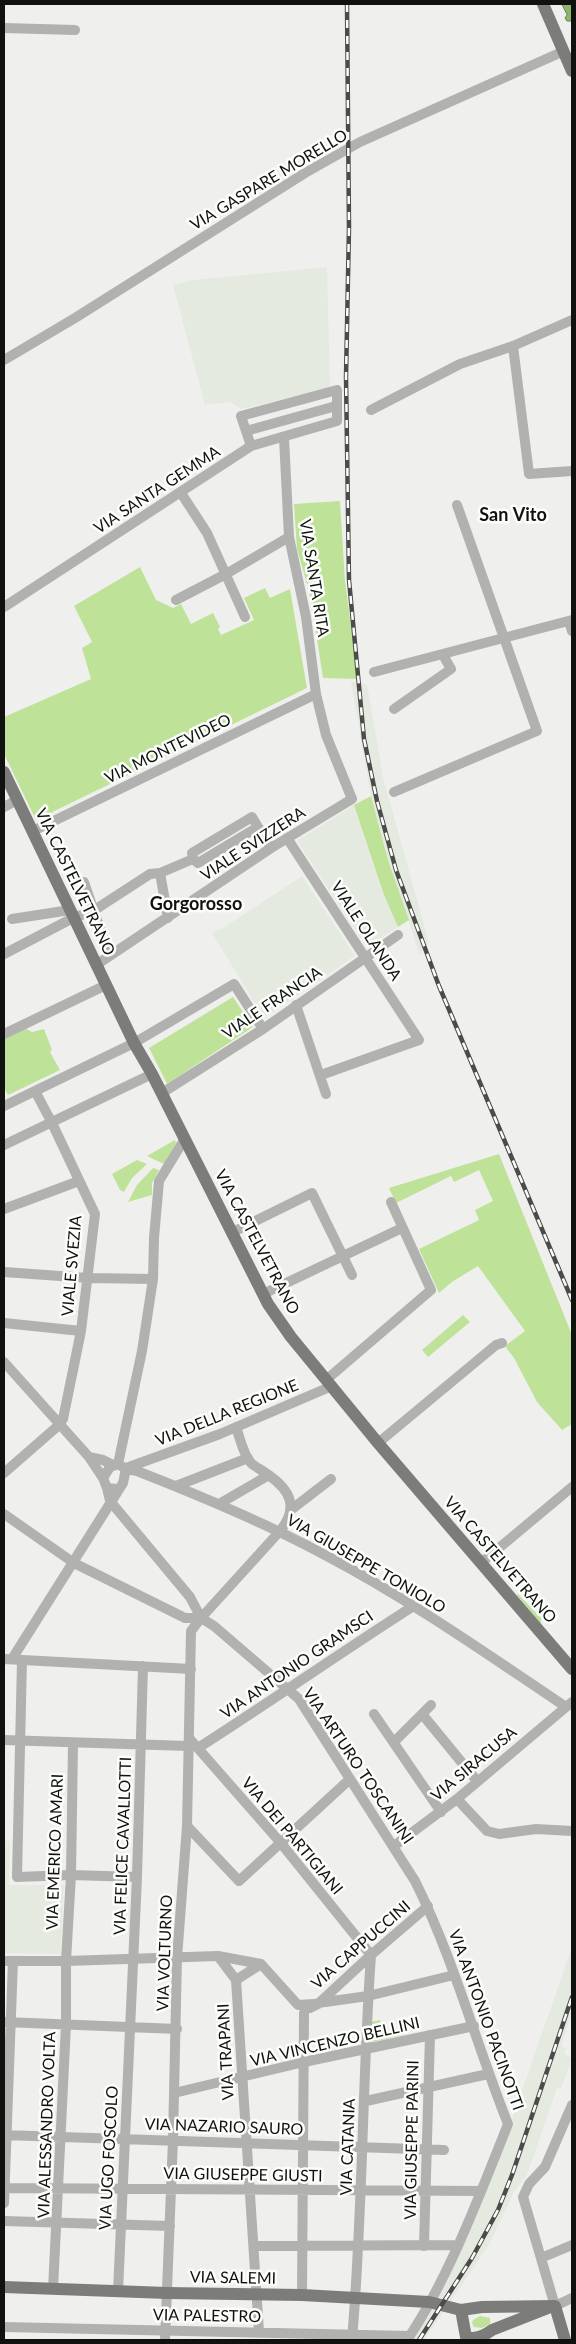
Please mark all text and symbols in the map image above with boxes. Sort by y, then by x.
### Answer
street label: VIA GASPARE MORELLO [187,125,351,235]
street label: VIA SANTA GEMMA [90,442,224,538]
district label: San Vito [479,504,547,526]
street label: VIA SANTA RITA [295,518,333,638]
street label: VIA MONTEVIDEO [102,710,234,788]
street label: VIALE SVIZZERA [197,803,309,885]
street label: VIA CASTELVETRANO [31,805,119,959]
street label: VIALE OLANDA [327,878,405,984]
district label: Gorgorosso [150,893,242,915]
street label: VIALE FRANCIA [219,963,325,1043]
street label: VIA CASTELVETRANO [211,1166,303,1318]
street label: VIALE SVEZIA [58,1215,86,1317]
street label: VIA DELLA REGIONE [153,1376,301,1450]
street label: VIA CASTELVETRANO [440,1493,560,1627]
street label: VIA GIUSEPPE TONIOLO [283,1511,449,1617]
street label: VIA ANTONIO GRAMSCI [217,1607,377,1723]
street label: VIA ARTURO TOSCANINI [299,1684,417,1848]
street label: VIA SIRACUSA [427,1723,521,1805]
street label: VIA FELICE CAVALLOTTI [110,1757,136,1935]
street label: VIA EMERICO AMARI [43,1773,67,1931]
street label: VIA DEI PARTIGIANI [237,1773,347,1899]
street label: VIA VOLTURNO [153,1894,177,2012]
street label: VIA CAPPUCCINI [308,1897,414,1993]
street label: VIA ANTONIO PACINOTTI [444,1927,528,2113]
street label: VIA TRAPANI [214,2003,238,2101]
street label: VIA VINCENZO BELLINI [248,2013,422,2071]
street label: VIA ALESSANDRO VOLTA [34,2031,60,2219]
street label: VIA GIUSEPPE PARINI [401,2060,423,2220]
street label: VIA UGO FOSCOLO [96,2085,122,2231]
street label: VIA CATANIA [337,2098,359,2196]
street label: VIA NAZARIO SAURO [144,2115,304,2139]
street label: VIA GIUSEPPE GIUSTI [163,2164,323,2186]
street label: VIA SALEMI [190,2268,276,2288]
street label: VIA PALESTRO [153,2305,261,2327]

